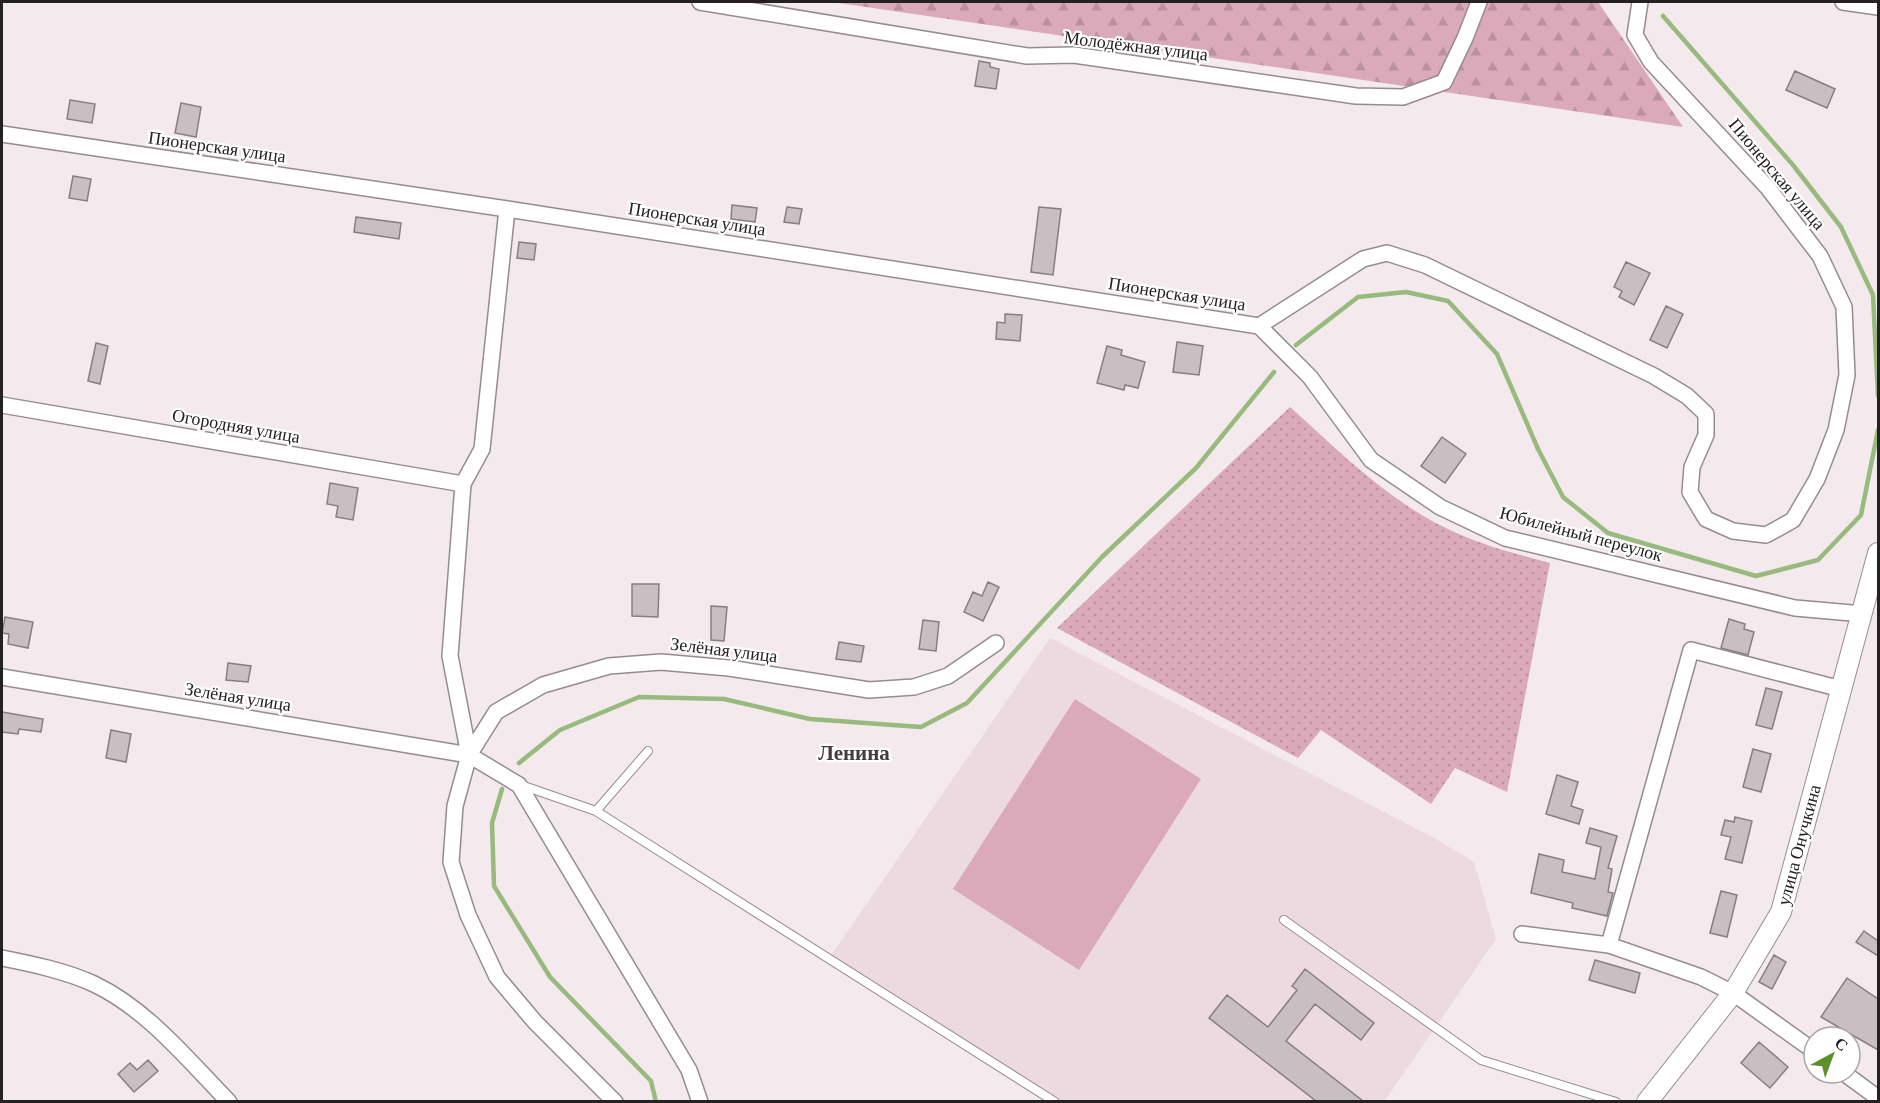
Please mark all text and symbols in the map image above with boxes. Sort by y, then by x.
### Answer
street label: Молодёжная улица [1063,27,1209,65]
street label: Пионерская улица [1725,114,1829,234]
street label: Пионерская улица [147,127,287,167]
street label: Пионерская улица [627,198,767,240]
street label: Пионерская улица [1107,273,1247,315]
street label: Огородняя улица [170,405,302,447]
street label: Юбилейный переулок [1497,503,1665,565]
street label: Зелёная улица [669,634,779,666]
street label: Зелёная улица [183,679,293,715]
district label: Ленина [818,741,890,765]
street label: улица Онучкина [1773,782,1825,908]
north arrow [1802,1025,1862,1085]
text: С [1832,1034,1851,1054]

